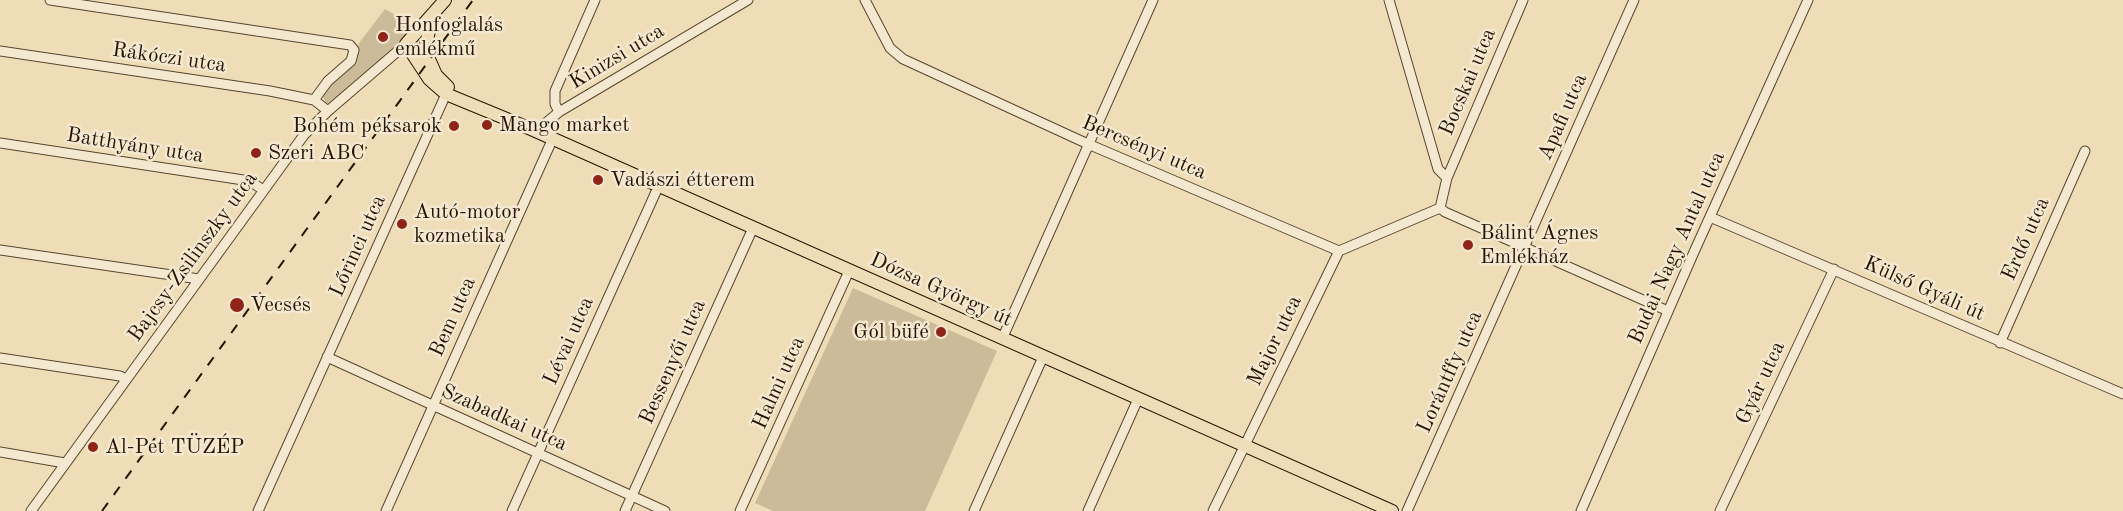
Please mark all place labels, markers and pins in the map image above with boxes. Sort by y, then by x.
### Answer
place label: Honfoglalás emlékmű [395,12,503,62]
marker: Honfoglalás emlékmű [376,30,390,44]
place label: Mango market [499,112,630,138]
place label: Bohém péksarok [293,113,442,139]
marker: Mango market [480,118,494,132]
marker: Bohém péksarok [447,119,461,133]
place label: Szeri ABC [268,140,365,166]
marker: Szeri ABC [249,146,263,160]
place label: Vadászi étterem [610,167,755,193]
marker: Vadászi étterem [591,173,605,187]
place label: Autó-motor kozmetika [414,199,520,249]
marker: Autó-motor kozmetika [395,217,409,231]
place label: Bálint Ágnes Emlékház [1480,220,1598,270]
marker: Bálint Ágnes Emlékház [1461,238,1475,252]
place label: Vecsés [250,292,311,318]
marker: Vecsés [228,296,246,314]
place label: Gól büfé [853,319,929,345]
marker: Gól büfé [934,325,948,339]
place label: Al-Pet TÜZÉP [105,434,244,460]
marker: Al-Pet TÜZÉP [86,440,100,454]

